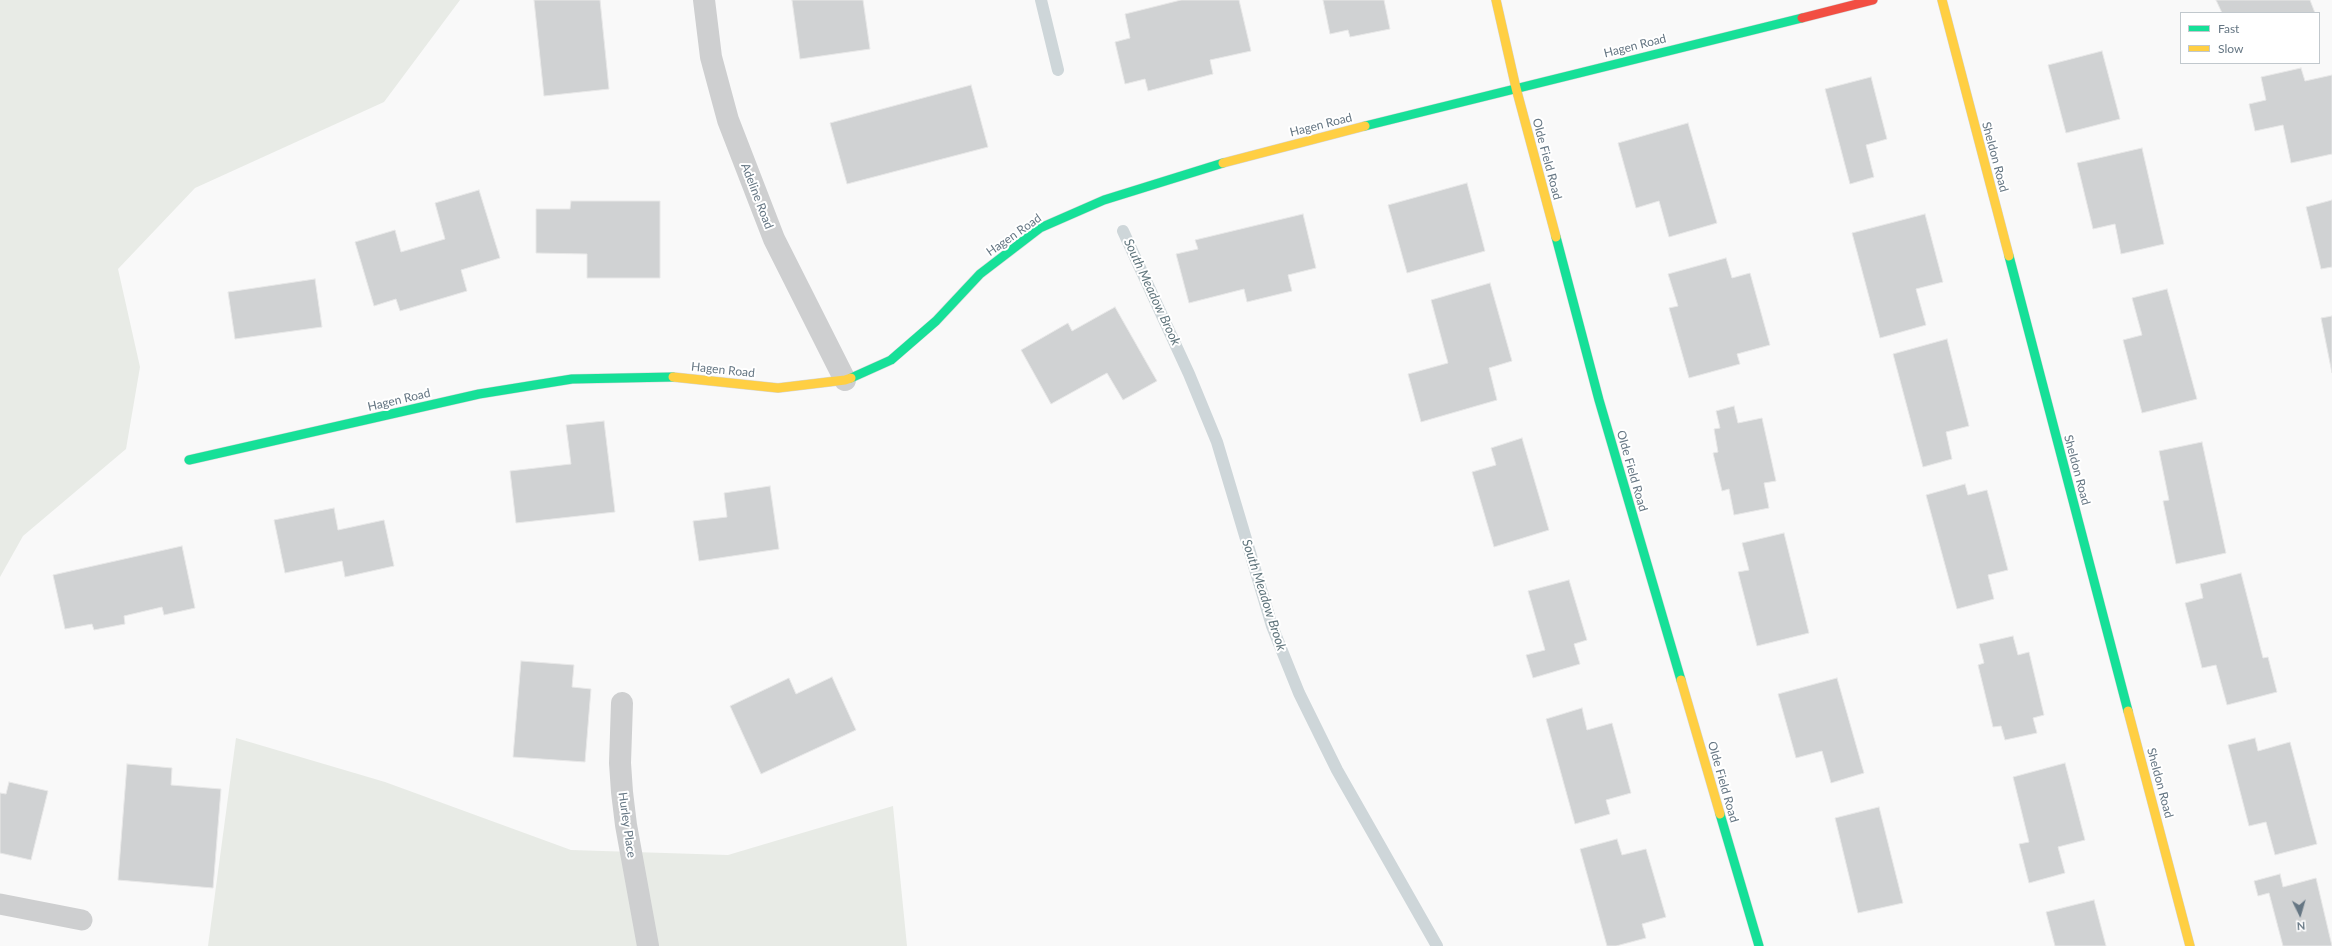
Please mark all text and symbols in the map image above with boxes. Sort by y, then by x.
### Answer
legend [2180,12,2320,64]
text: Fast [2218,21,2239,36]
street label: Hagen Road [1602,31,1668,61]
text: Slow [2218,41,2243,56]
street label: Hagen Road [1288,110,1354,140]
street label: Olde Field Road [1529,117,1565,201]
street label: Sheldon Road [1979,120,2011,194]
street label: Adeline Road [738,161,776,231]
street label: Hagen Road [984,211,1044,259]
water label: South Meadow Brook [1120,236,1184,348]
street label: Hagen Road [691,360,755,380]
street label: Hagen Road [366,386,432,414]
street label: Olde Field Road [1614,429,1650,513]
street label: Sheldon Road [2061,433,2093,507]
water label: South Meadow Brook [1239,537,1289,653]
street label: Olde Field Road [1705,740,1741,824]
street label: Sheldon Road [2144,746,2176,820]
street label: Hurley Place [615,791,639,859]
north arrow [2280,894,2320,934]
text: N [2296,920,2306,933]

